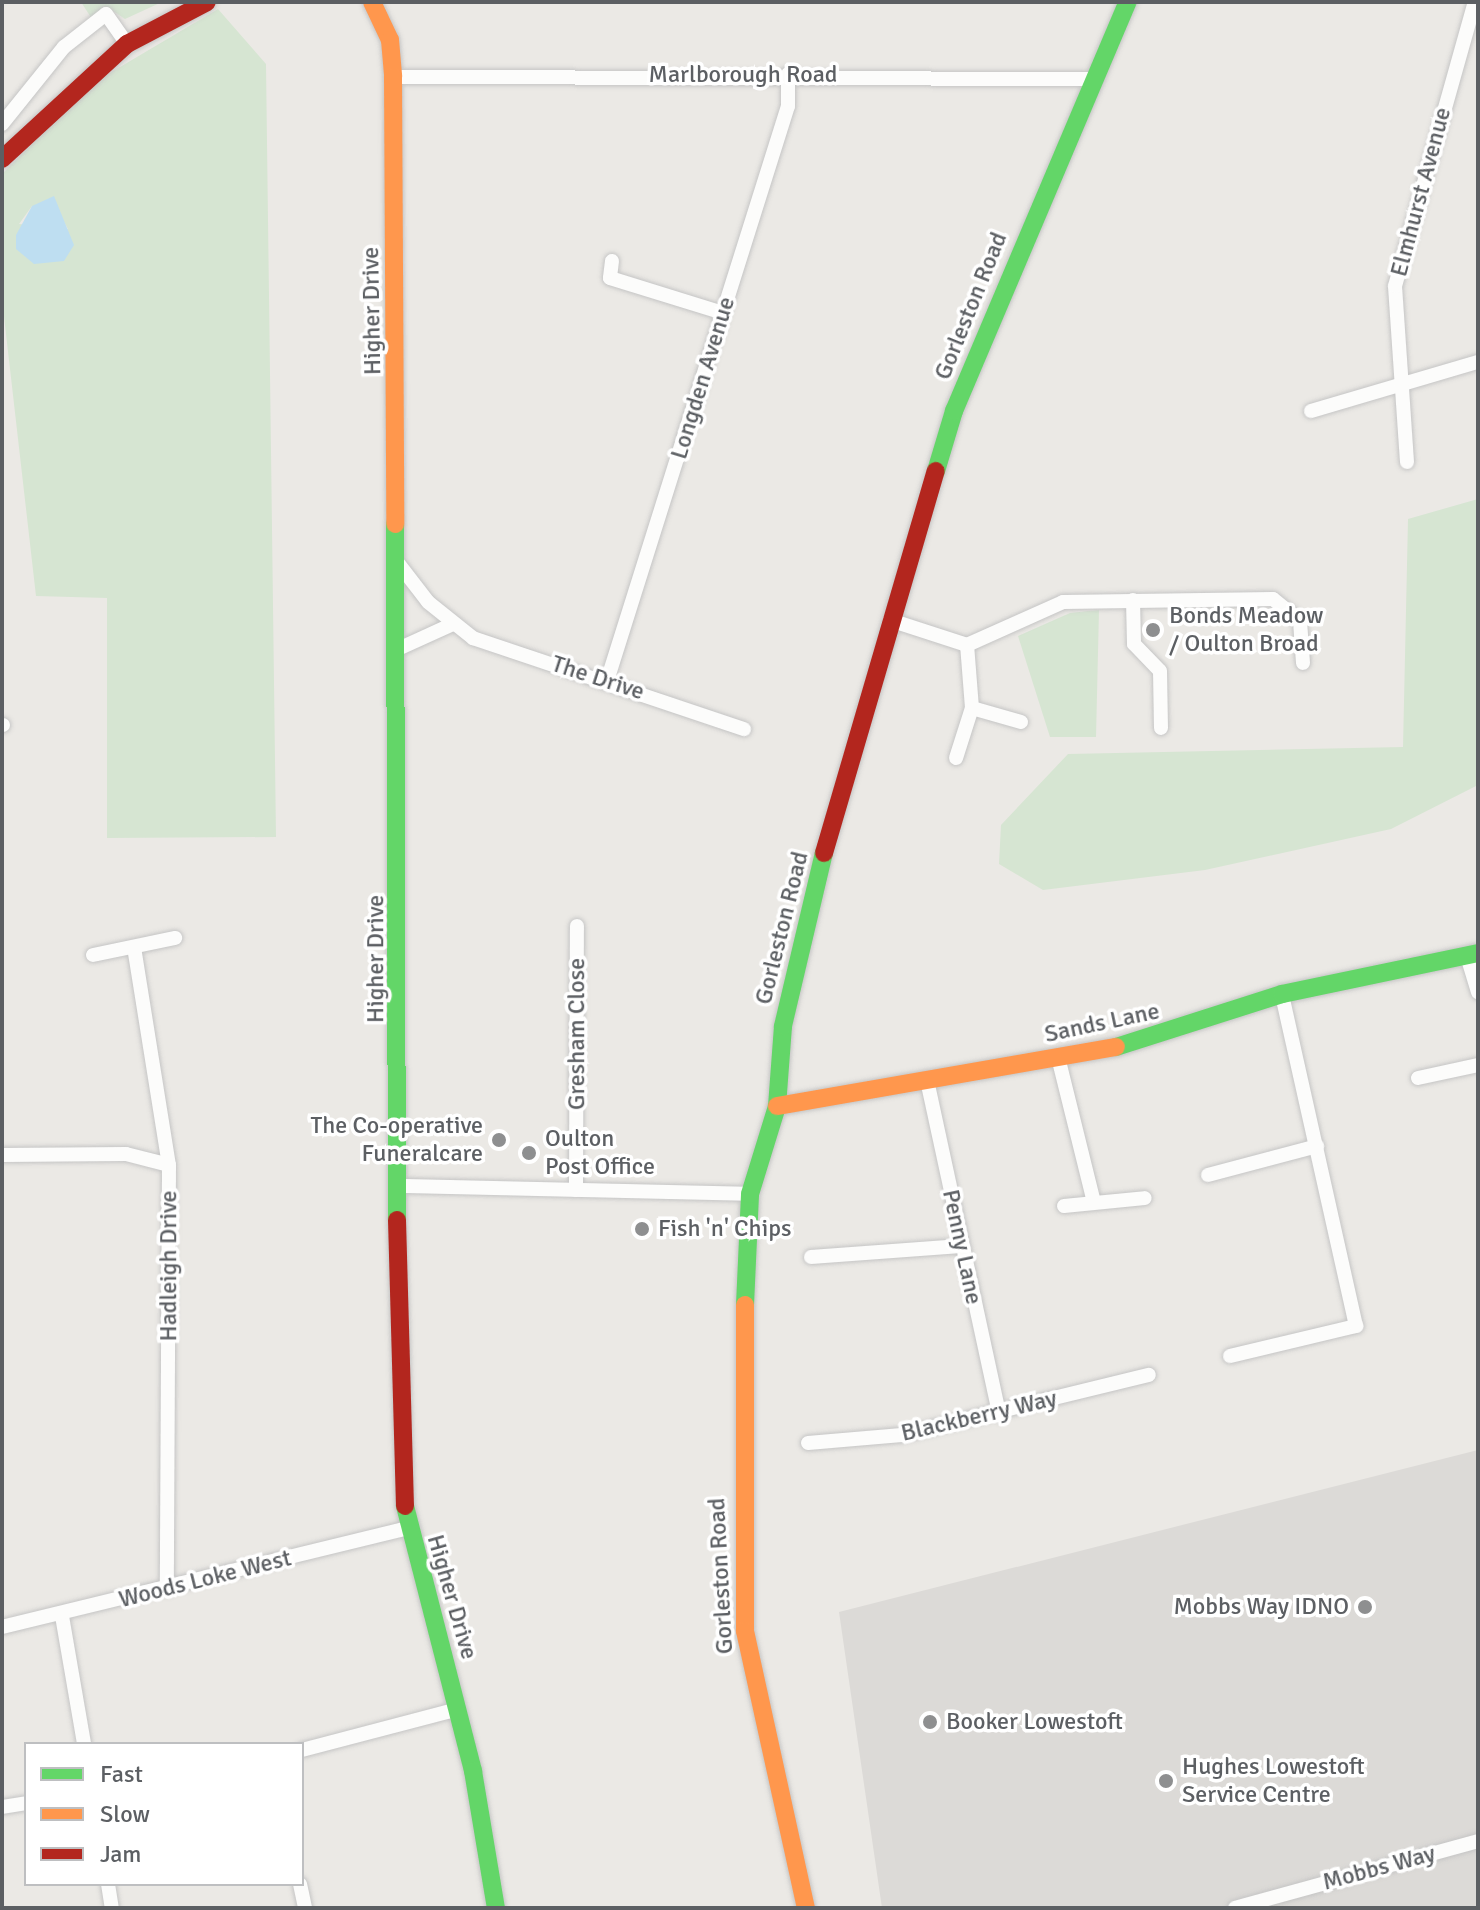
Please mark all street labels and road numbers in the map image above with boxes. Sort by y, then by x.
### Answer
street label: Marlborough Road [649,61,837,89]
street label: Elmhurst Avenue [1385,104,1457,280]
street label: Gorleston Road [928,228,1014,384]
street label: Higher Drive [356,247,388,375]
street label: Longden Avenue [665,293,741,463]
street label: The Drive [548,649,648,707]
street label: Gorleston Road [749,849,815,1007]
street label: Higher Drive [362,895,390,1023]
street label: Gresham Close [563,958,591,1110]
street label: Sands Lane [1042,997,1162,1049]
street label: Penny Lane [936,1187,988,1307]
street label: Hadleigh Drive [155,1191,183,1341]
street label: Blackberry Way [898,1384,1060,1448]
street label: Gorleston Road [703,1497,739,1655]
street label: Higher Drive [420,1531,484,1663]
street label: Woods Loke West [116,1544,294,1614]
street label: Mobbs Way [1319,1839,1439,1897]

